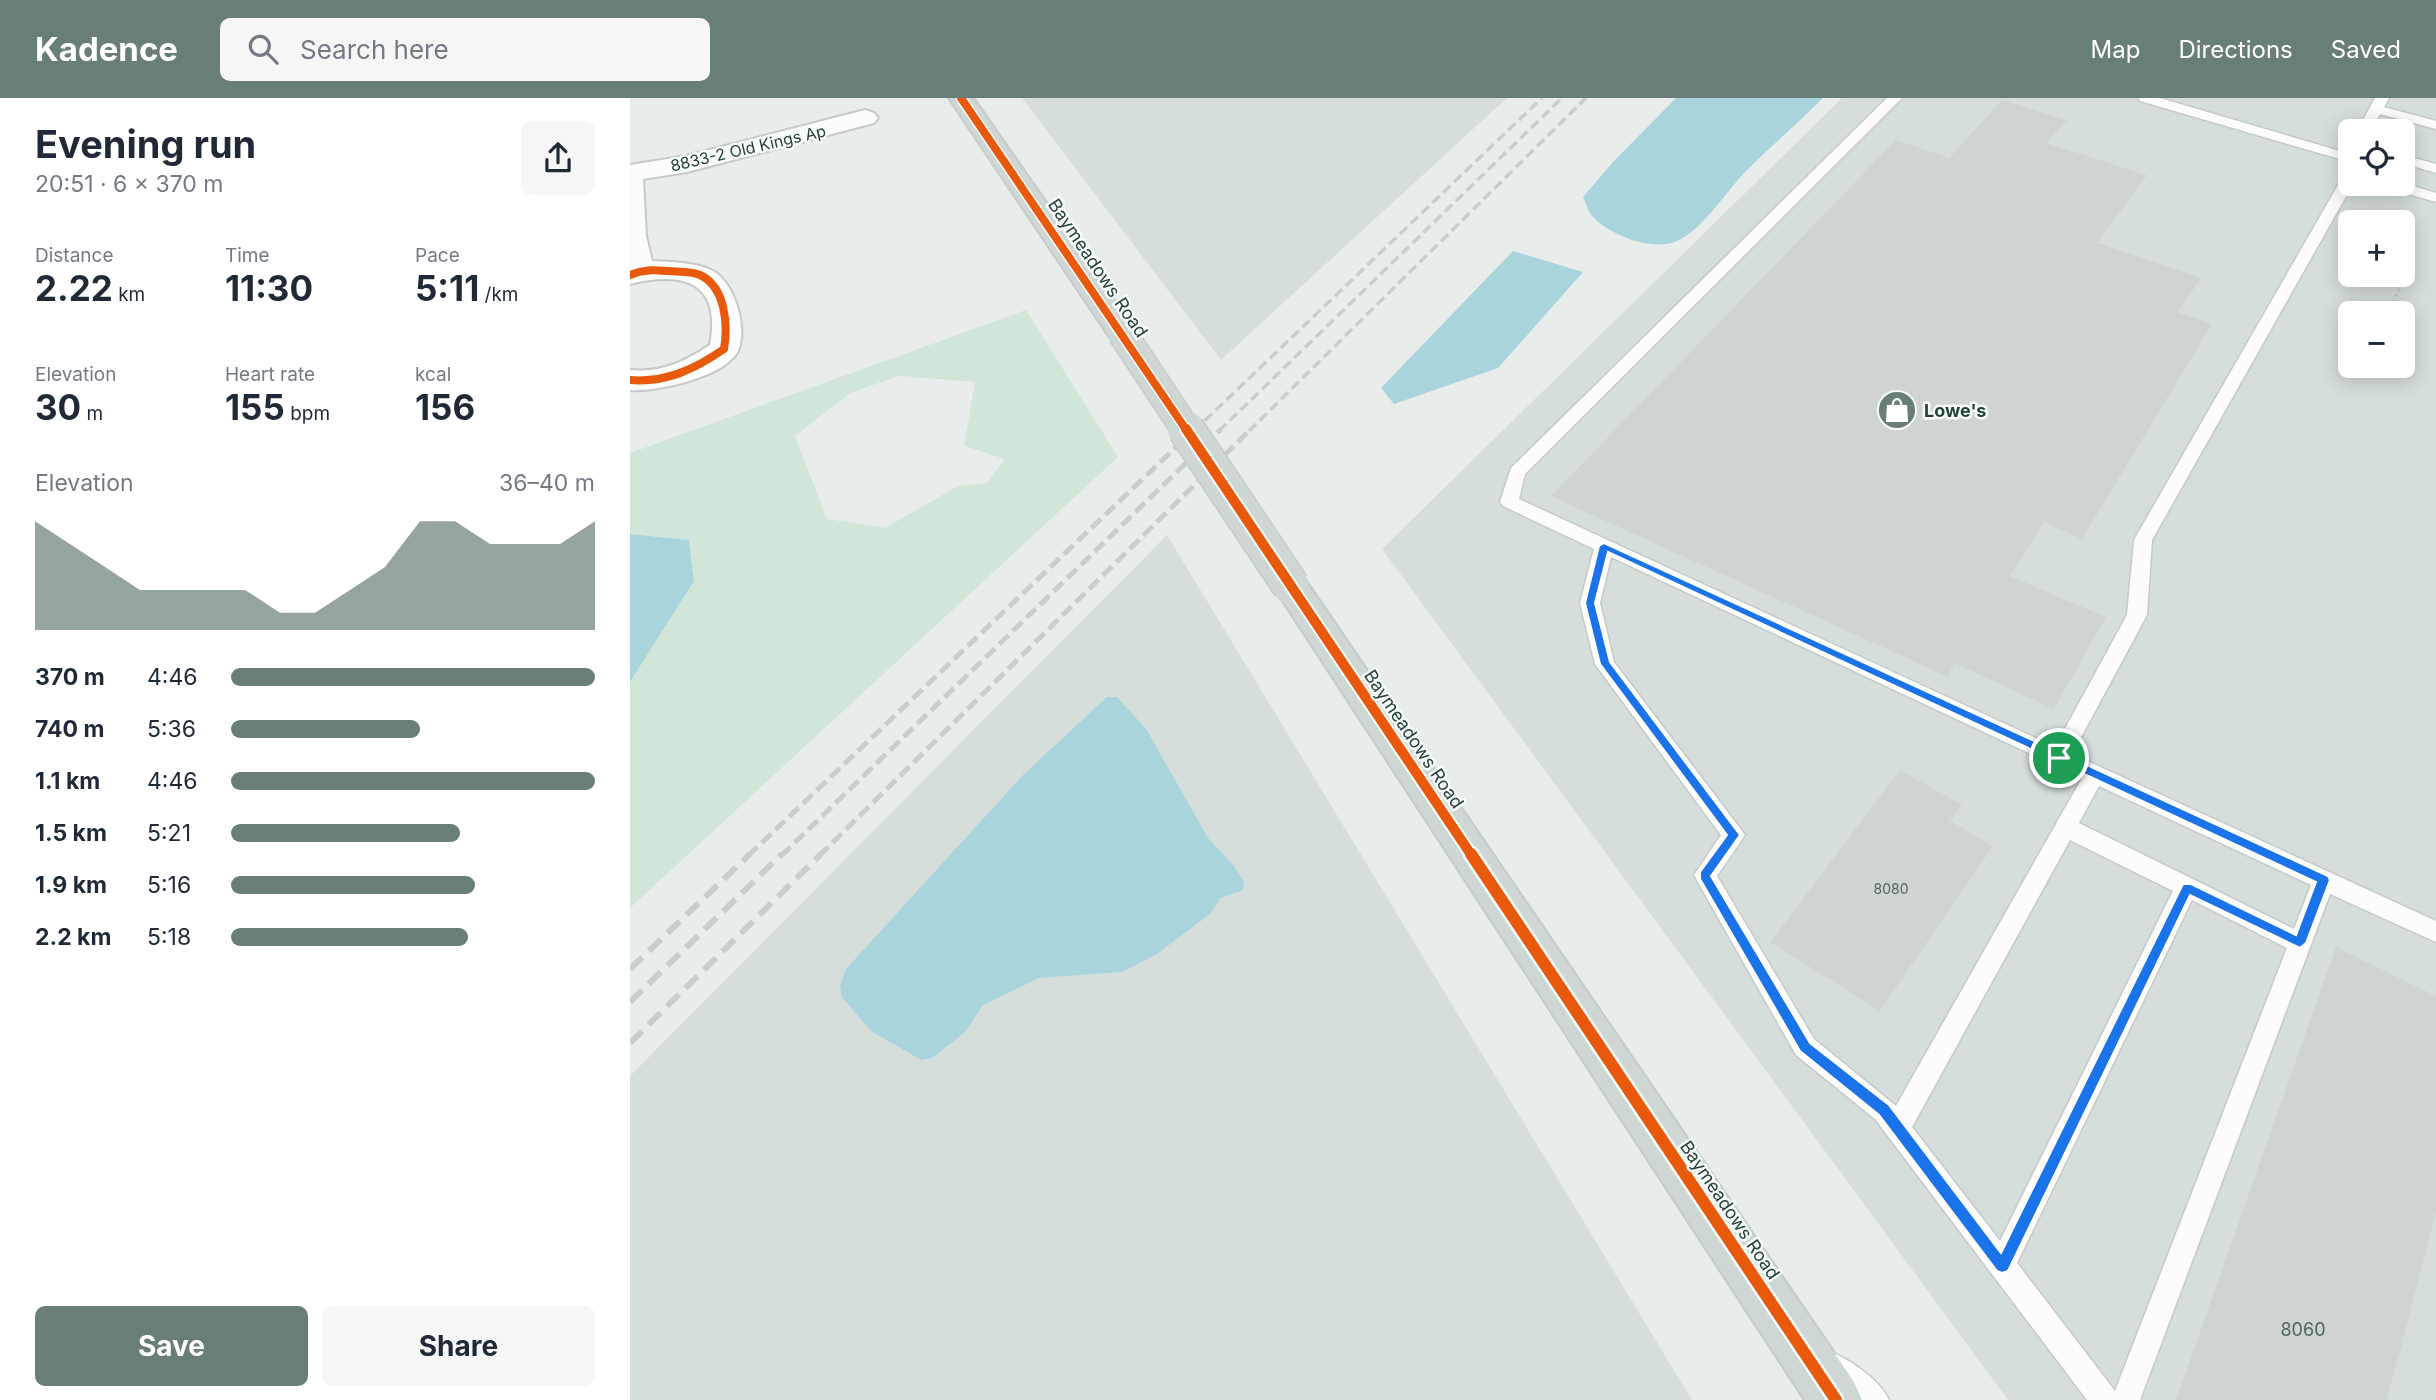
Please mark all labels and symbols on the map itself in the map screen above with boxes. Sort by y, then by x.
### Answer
street label: 8833-2 Old Kings Ap [668,120,828,176]
street label: Baymeadows Road [1044,195,1152,341]
shop icon: Lowe's [1876,389,1918,431]
place label: Lowe's [1924,400,1986,421]
street label: Baymeadows Road [1360,666,1468,812]
pin [2029,728,2089,788]
house number: 8080 [1874,880,1909,897]
street label: Baymeadows Road [1676,1137,1784,1283]
house number: 8060 [2280,1319,2326,1340]

